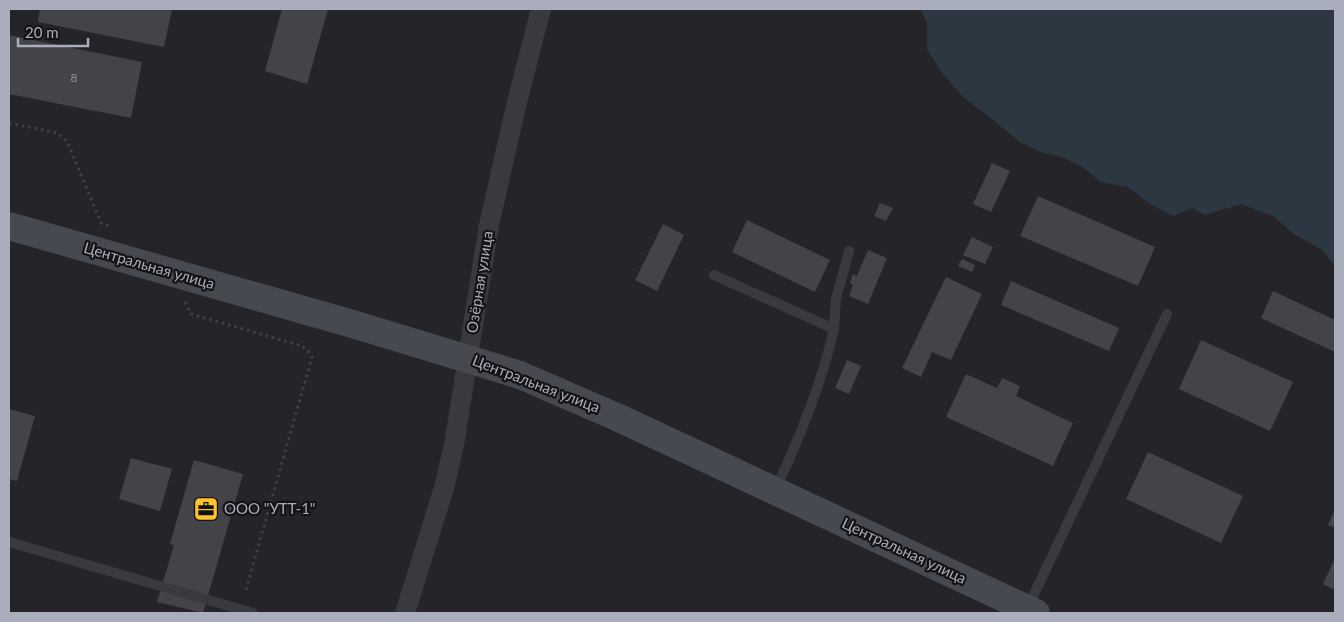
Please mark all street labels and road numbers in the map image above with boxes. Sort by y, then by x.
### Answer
street label: Озёрная улица [462,230,496,334]
street label: Центральная улица [82,238,217,292]
street label: Центральная улица [470,350,603,416]
street label: Центральная улица [839,513,969,587]

